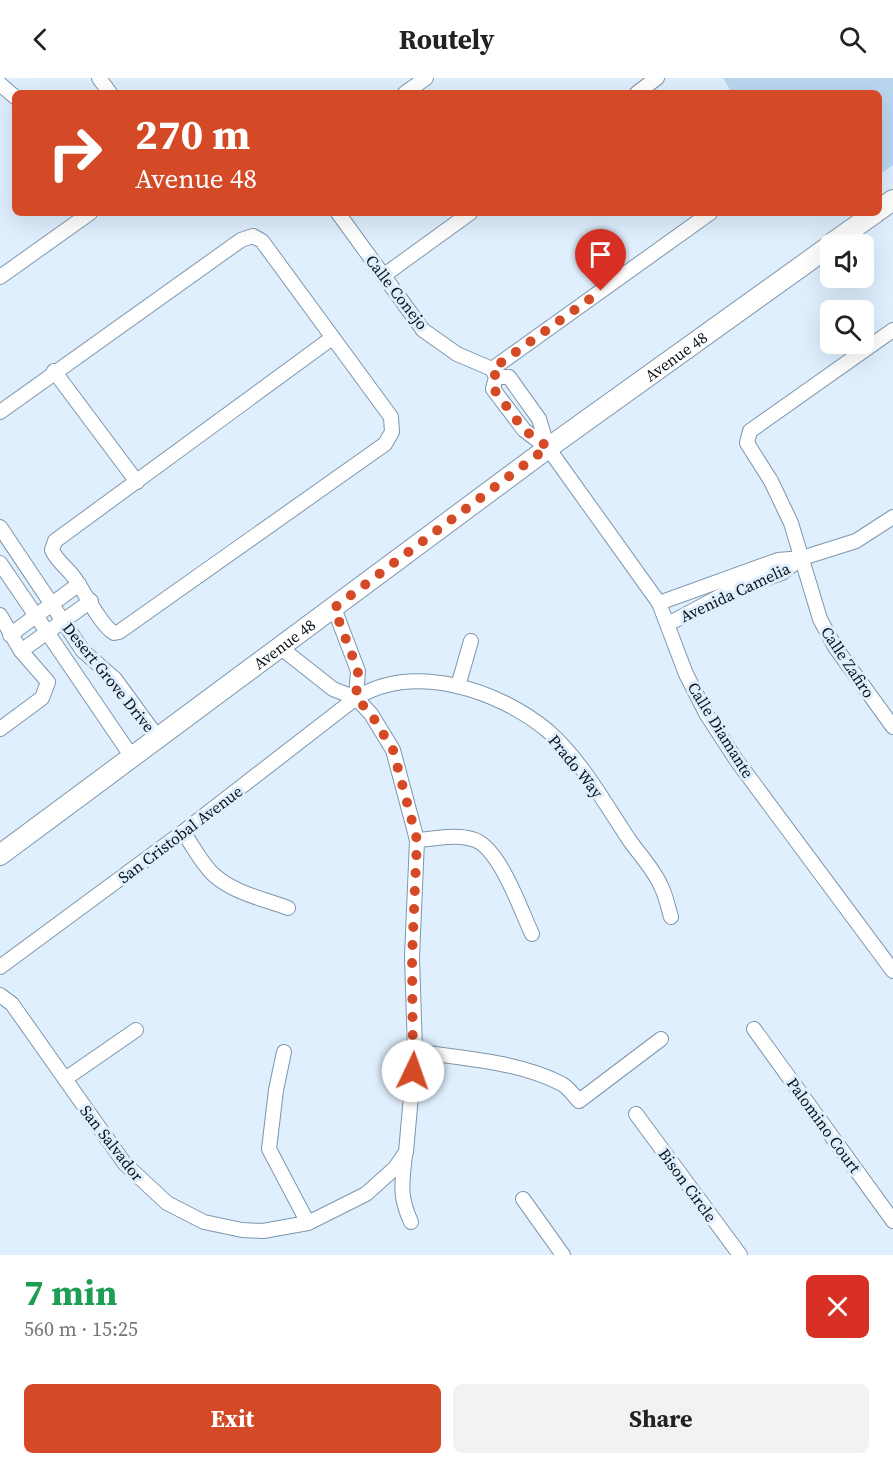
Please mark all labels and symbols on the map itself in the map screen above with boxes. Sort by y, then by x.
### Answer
pin [575,229,626,291]
street label: Calle Conejo [361,250,433,334]
street label: Avenue 48 [640,326,712,386]
street label: Avenida Camelia [676,557,794,627]
street label: Avenue 48 [249,614,320,674]
street label: Desert Grove Drive [58,618,160,736]
street label: Calle Zafiro [816,622,880,702]
street label: Calle Diamante [683,678,759,782]
street label: Prado Way [544,730,609,803]
street label: San Cristobal Avenue [113,780,247,888]
position arrow [381,1039,445,1103]
street label: Palomino Court [782,1073,867,1178]
street label: San Salvador [75,1100,149,1186]
street label: Bison Circle [654,1144,722,1226]

